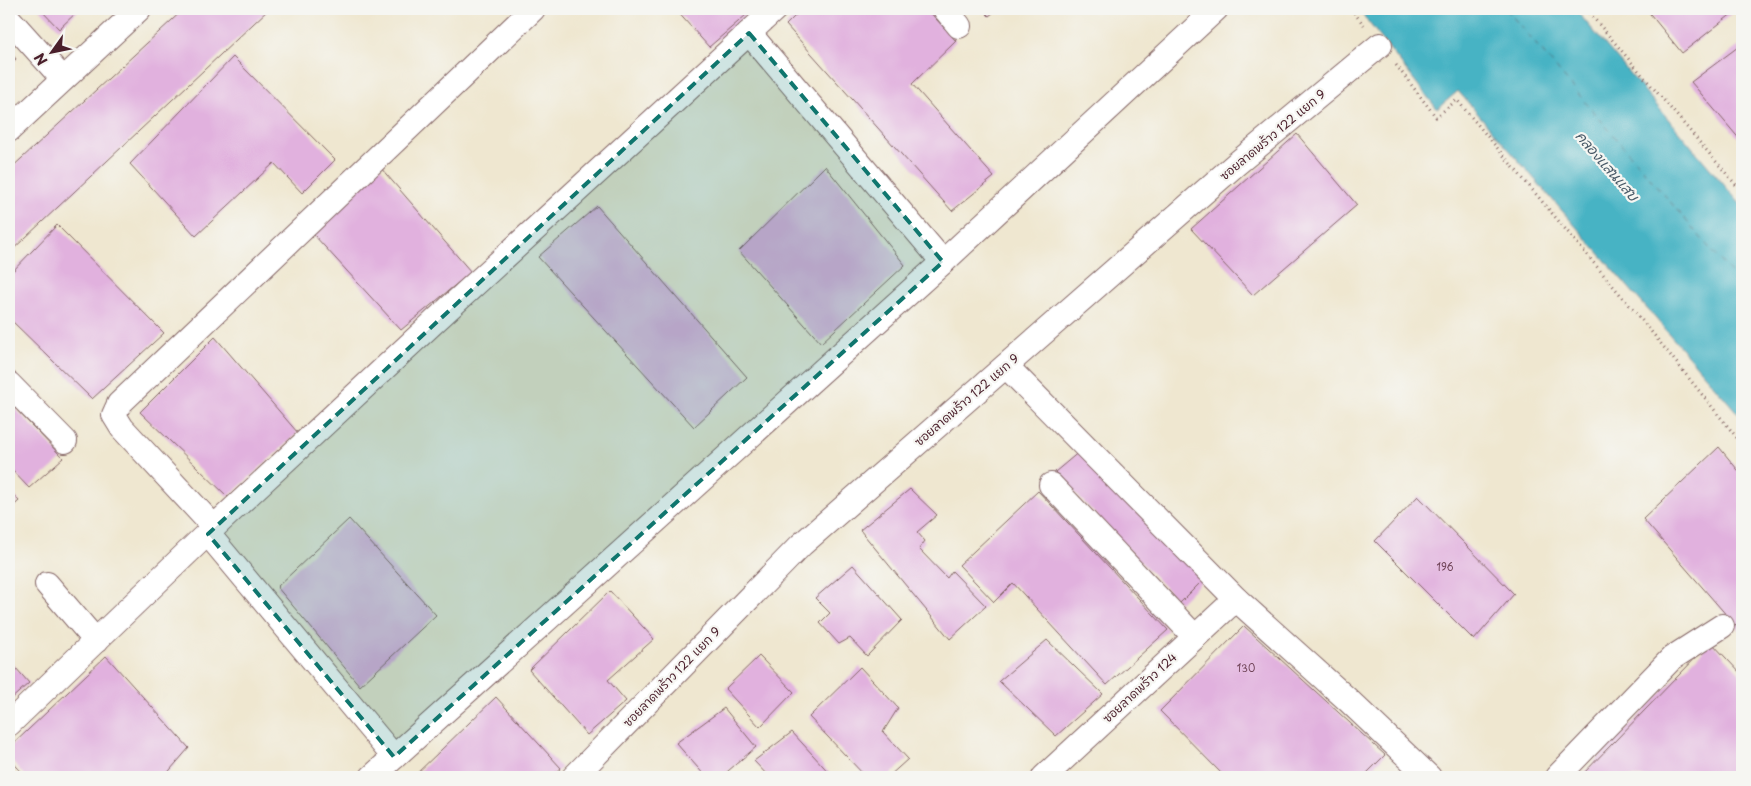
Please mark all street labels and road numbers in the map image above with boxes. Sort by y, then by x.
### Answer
street label: ซอยลาดพร้าว 122 แยก 9 [1215,84,1329,184]
street label: ซอยลาดพร้าว 122 แยก 9 [910,349,1023,450]
street label: ซอยลาดพร้าว 122 แยก 9 [618,622,724,731]
street label: ซอยลาดพร้าว 124 [1098,648,1181,727]

